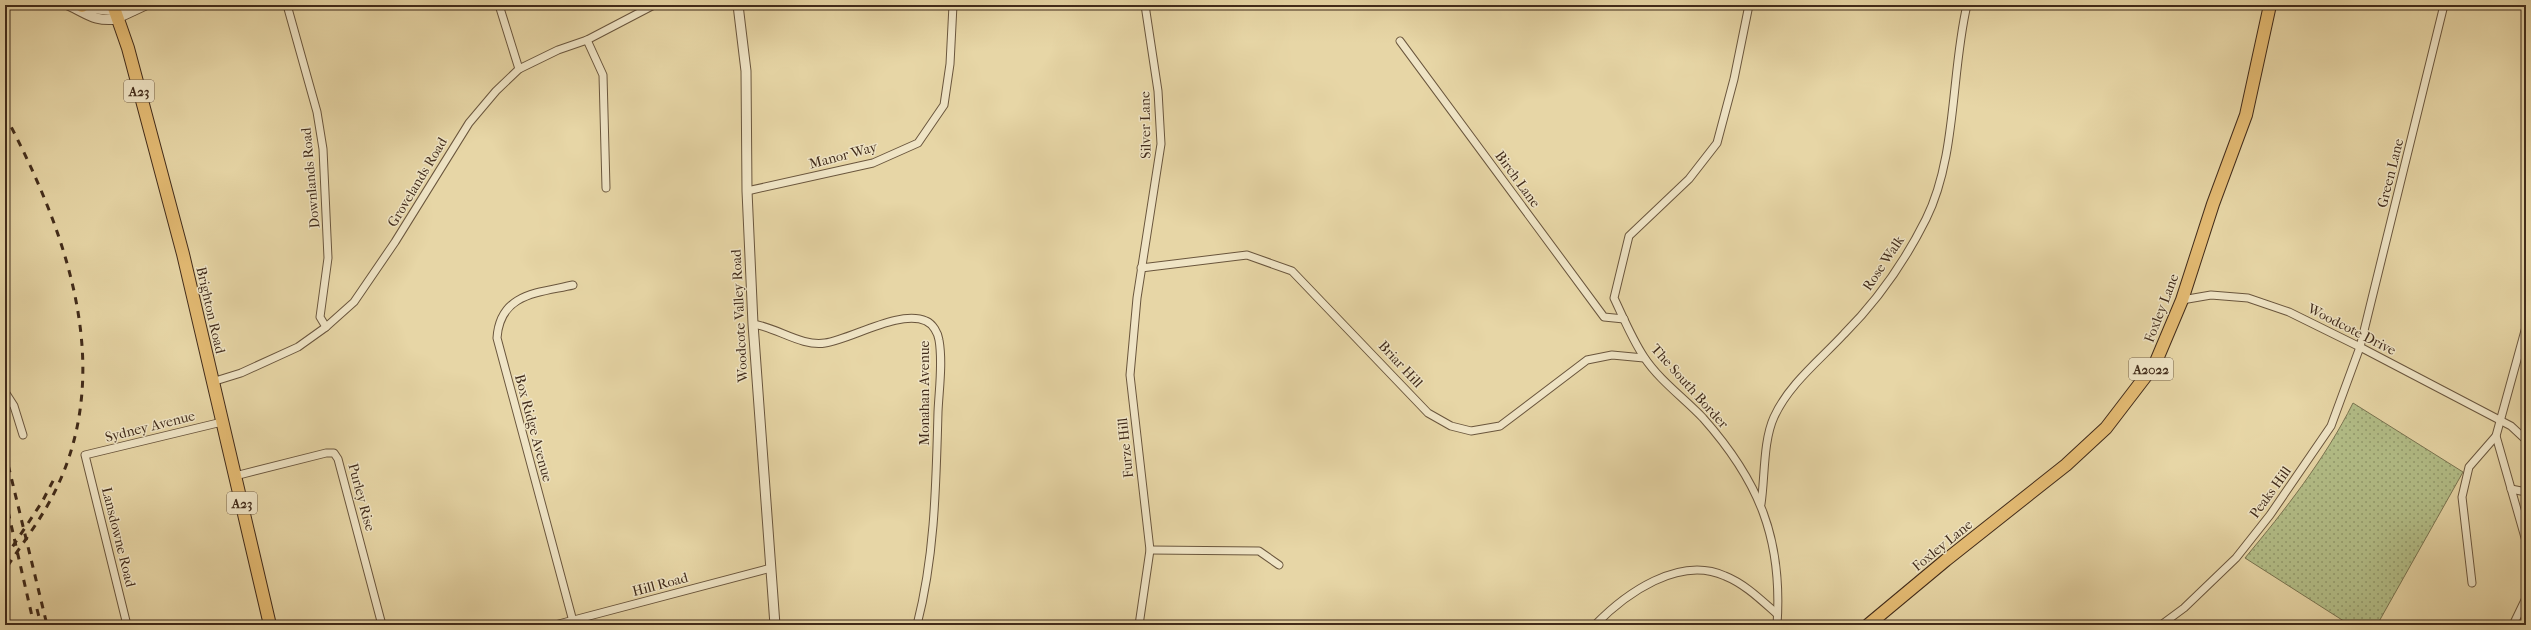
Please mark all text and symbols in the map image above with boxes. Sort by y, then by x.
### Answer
road number: A23 [124,80,154,102]
street label: Silver Lane [1136,91,1155,159]
street label: Downlands Road [298,126,323,229]
street label: Grovelands Road [384,134,451,230]
street label: Green Lane [2374,137,2407,209]
street label: Manor Way [807,138,880,173]
street label: Birch Lane [1491,148,1544,211]
street label: Rose Walk [1859,232,1908,294]
street label: Woodcote Valley Road [727,249,752,384]
street label: Brighton Road [192,265,229,356]
street label: Foxley Lane [2141,271,2182,345]
street label: Woodcote Drive [2304,299,2399,359]
street label: Briar Hill [1375,337,1427,391]
street label: Monahan Avenue [916,340,933,445]
street label: The South Border [1647,341,1732,432]
road number: A2022 [2129,358,2173,380]
street label: Box Ridge Avenue [511,373,556,484]
street label: Sydney Avenue [103,407,197,446]
street label: Furze Hill [1114,417,1137,479]
street label: Purley Rise [344,461,379,533]
street label: Peaks Hill [2246,463,2295,521]
street label: Lansdowne Road [98,485,139,589]
road number: A23 [227,492,257,514]
street label: Foxley Lane [1909,516,1976,575]
street label: Hill Road [630,569,690,600]

